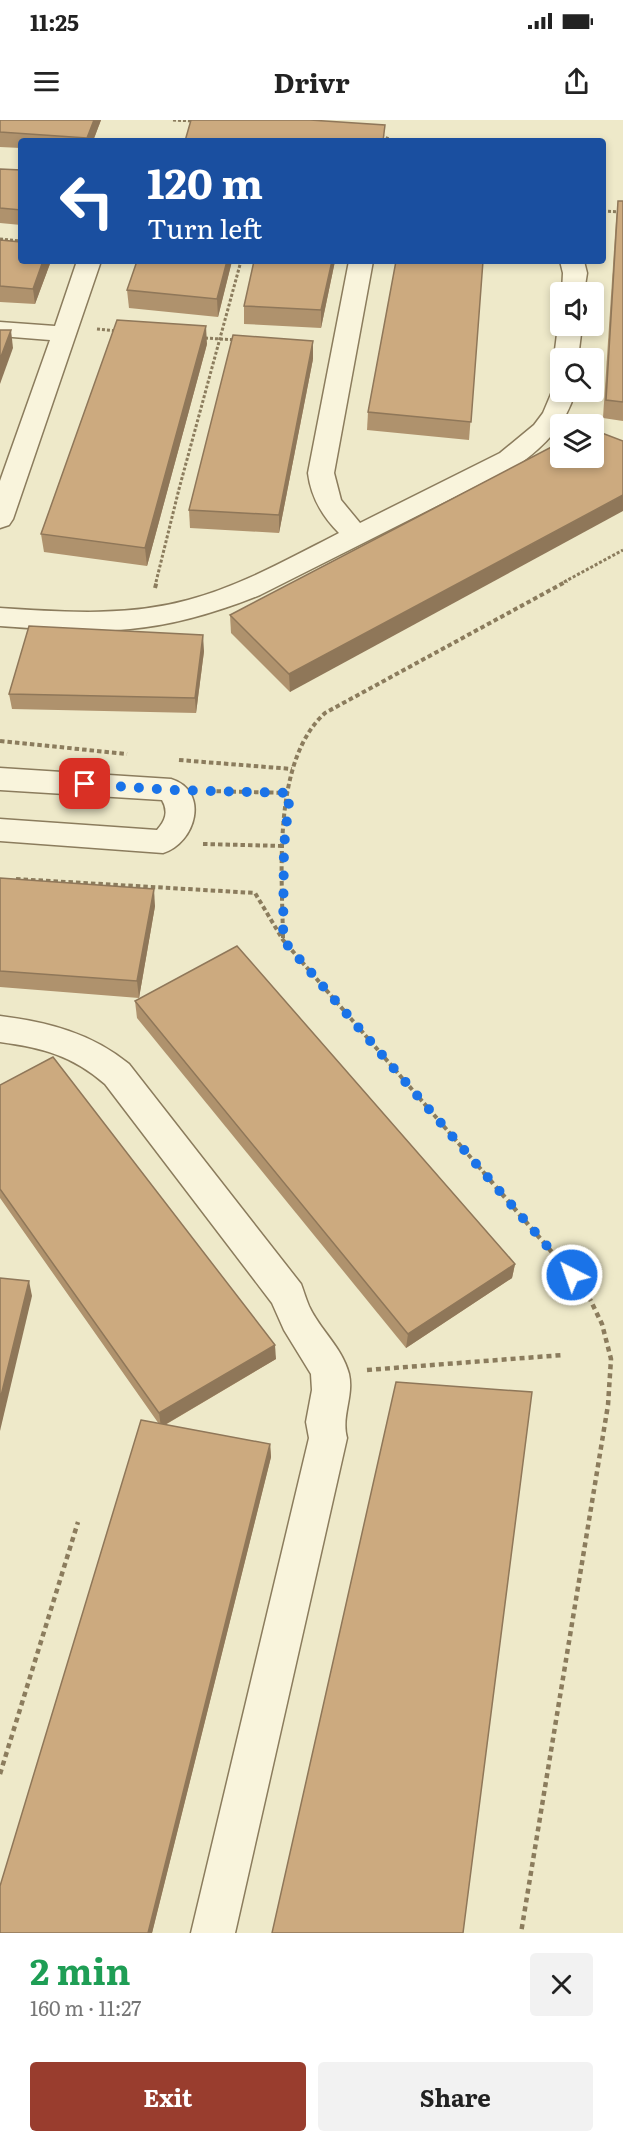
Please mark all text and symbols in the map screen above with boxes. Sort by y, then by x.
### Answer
text: 11:25 [30,5,79,38]
text: Drivr [273,61,350,101]
icon: menu [30,65,63,98]
icon: share [560,65,593,98]
text: 120 m [147,150,263,212]
icon: left [48,162,126,240]
text: Turn left [147,207,262,247]
map controls [550,282,604,468]
button: sound [550,282,604,336]
button: search [550,348,604,402]
button: layers [550,414,604,468]
pin [59,758,110,809]
icon: arrive [68,767,101,800]
position arrow [540,1243,604,1307]
text: 2 min [30,1943,131,1996]
button: close [530,1953,593,2016]
text: 160 m · 11:27 [30,1992,141,2022]
button: Exit [30,2062,306,2131]
button: Share [318,2062,593,2131]

